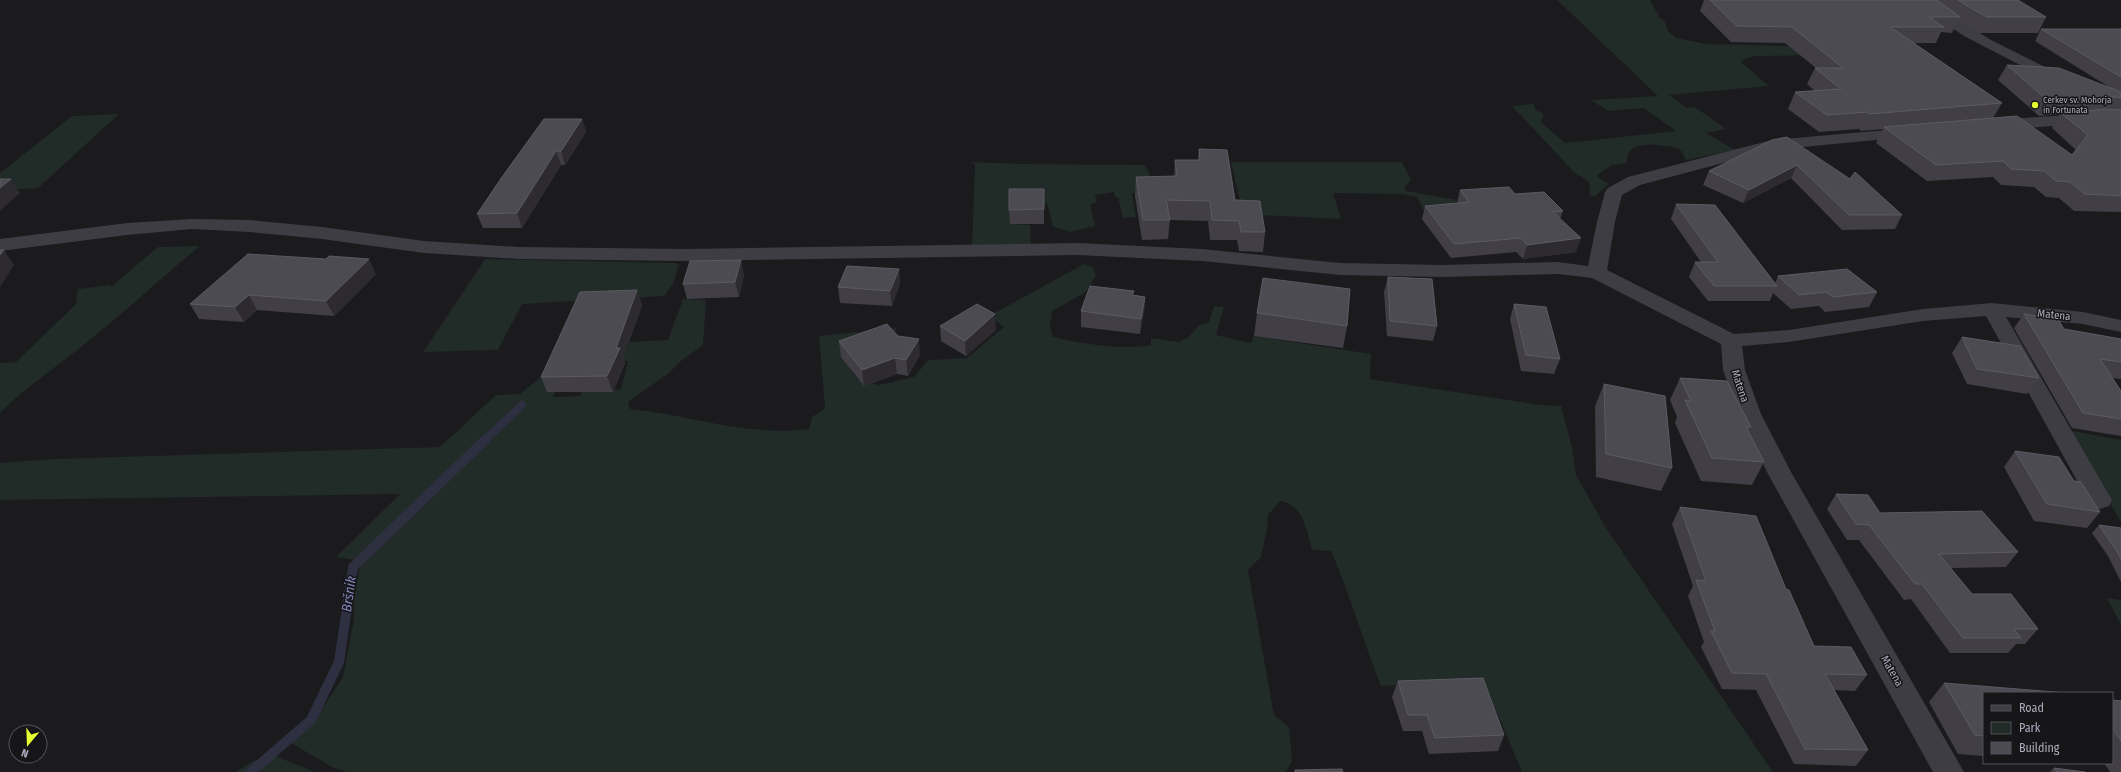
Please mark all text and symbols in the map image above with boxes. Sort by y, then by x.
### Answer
place label: Cerkev sv. Mohorja in Fortunata [2043,95,2112,115]
marker: Cerkev sv. Mohorja in Fortunata [2030,100,2040,110]
street label: Matena [2037,307,2071,323]
street label: Matena [1729,368,1751,404]
water label: Bršnik [338,575,360,613]
street label: Matena [1878,653,1906,689]
legend [1983,692,2113,764]
text: Road [2019,701,2044,715]
text: Park [2019,721,2041,735]
north arrow [8,724,48,764]
text: Building [2019,741,2060,755]
text: N [20,746,30,760]

